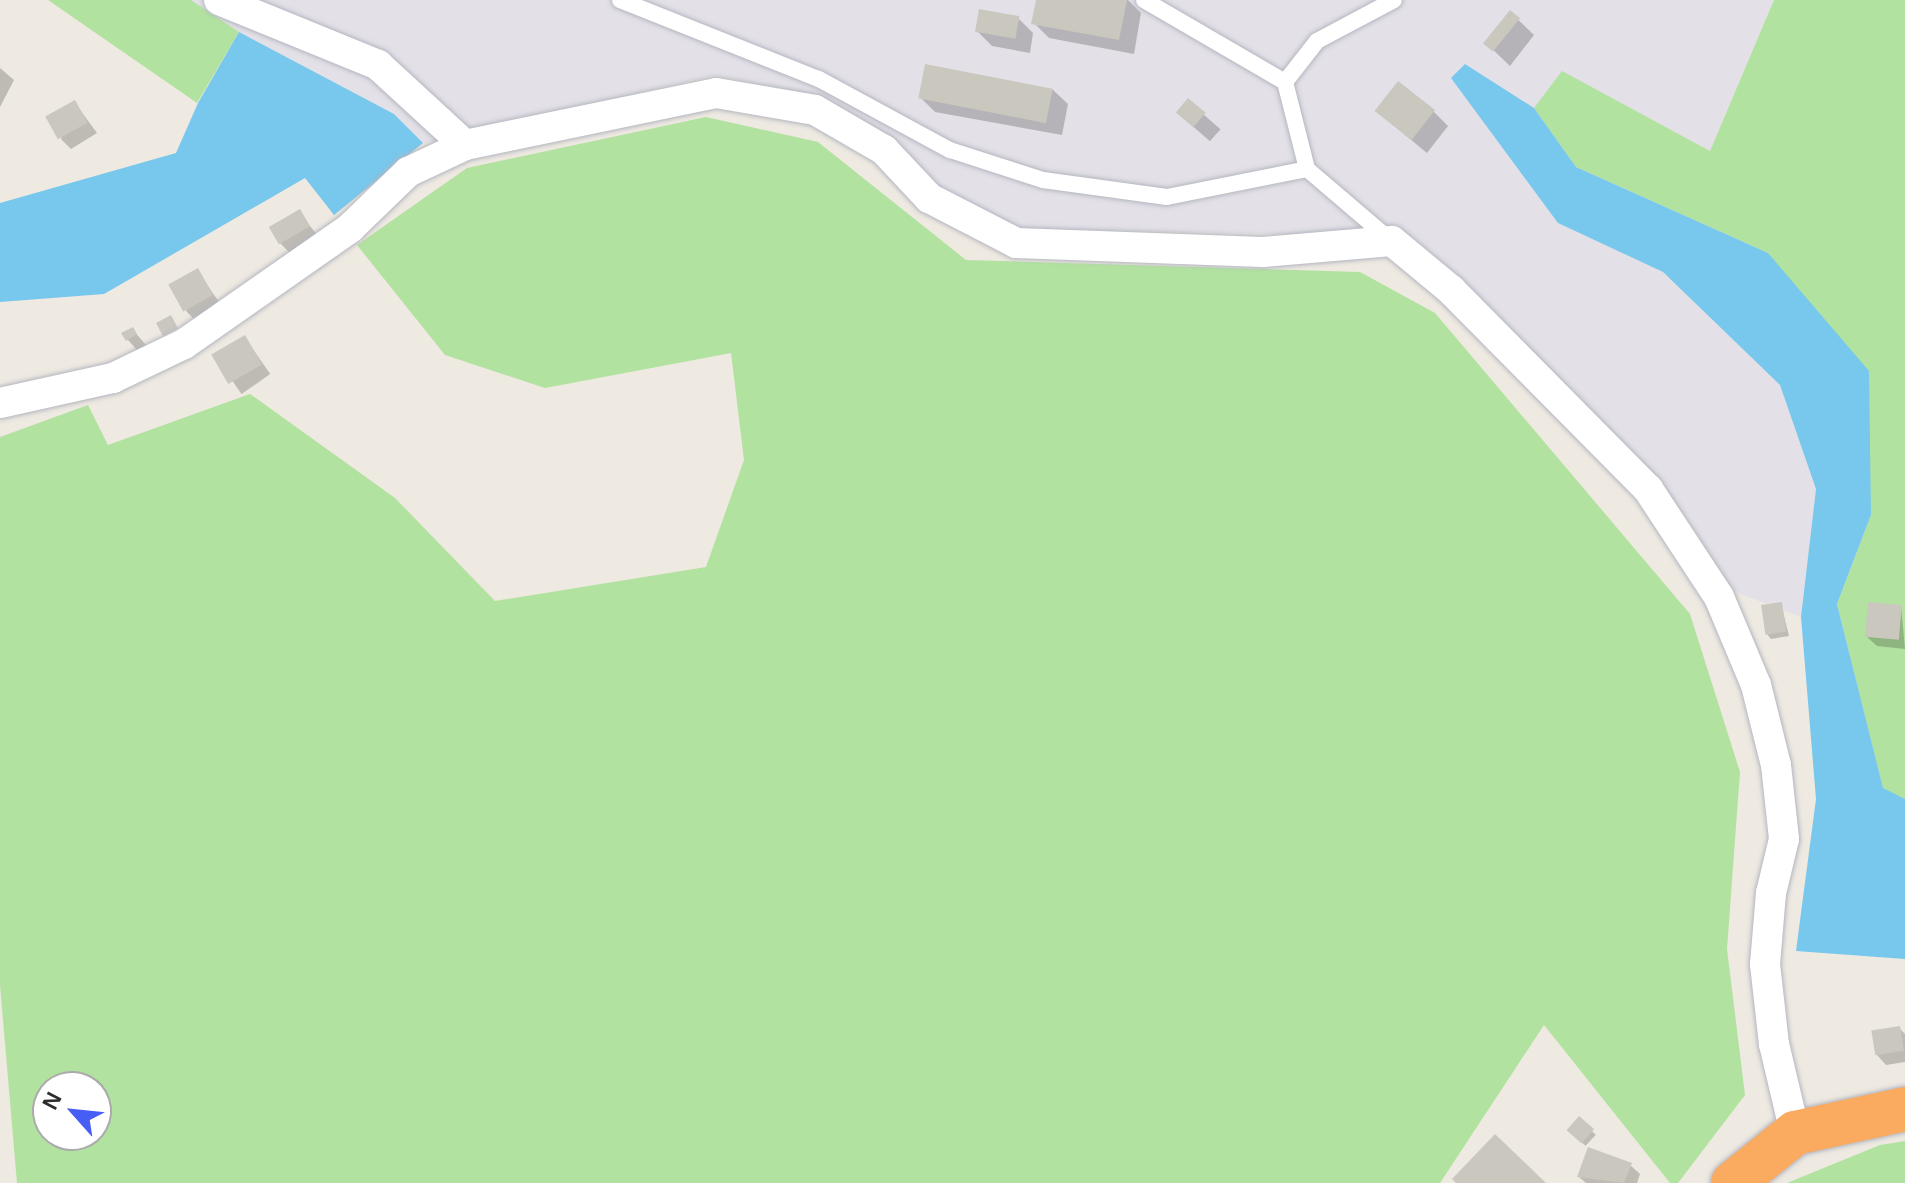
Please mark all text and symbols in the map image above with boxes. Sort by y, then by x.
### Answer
north arrow [32,1071,112,1151]
text: N [37,1088,67,1114]

